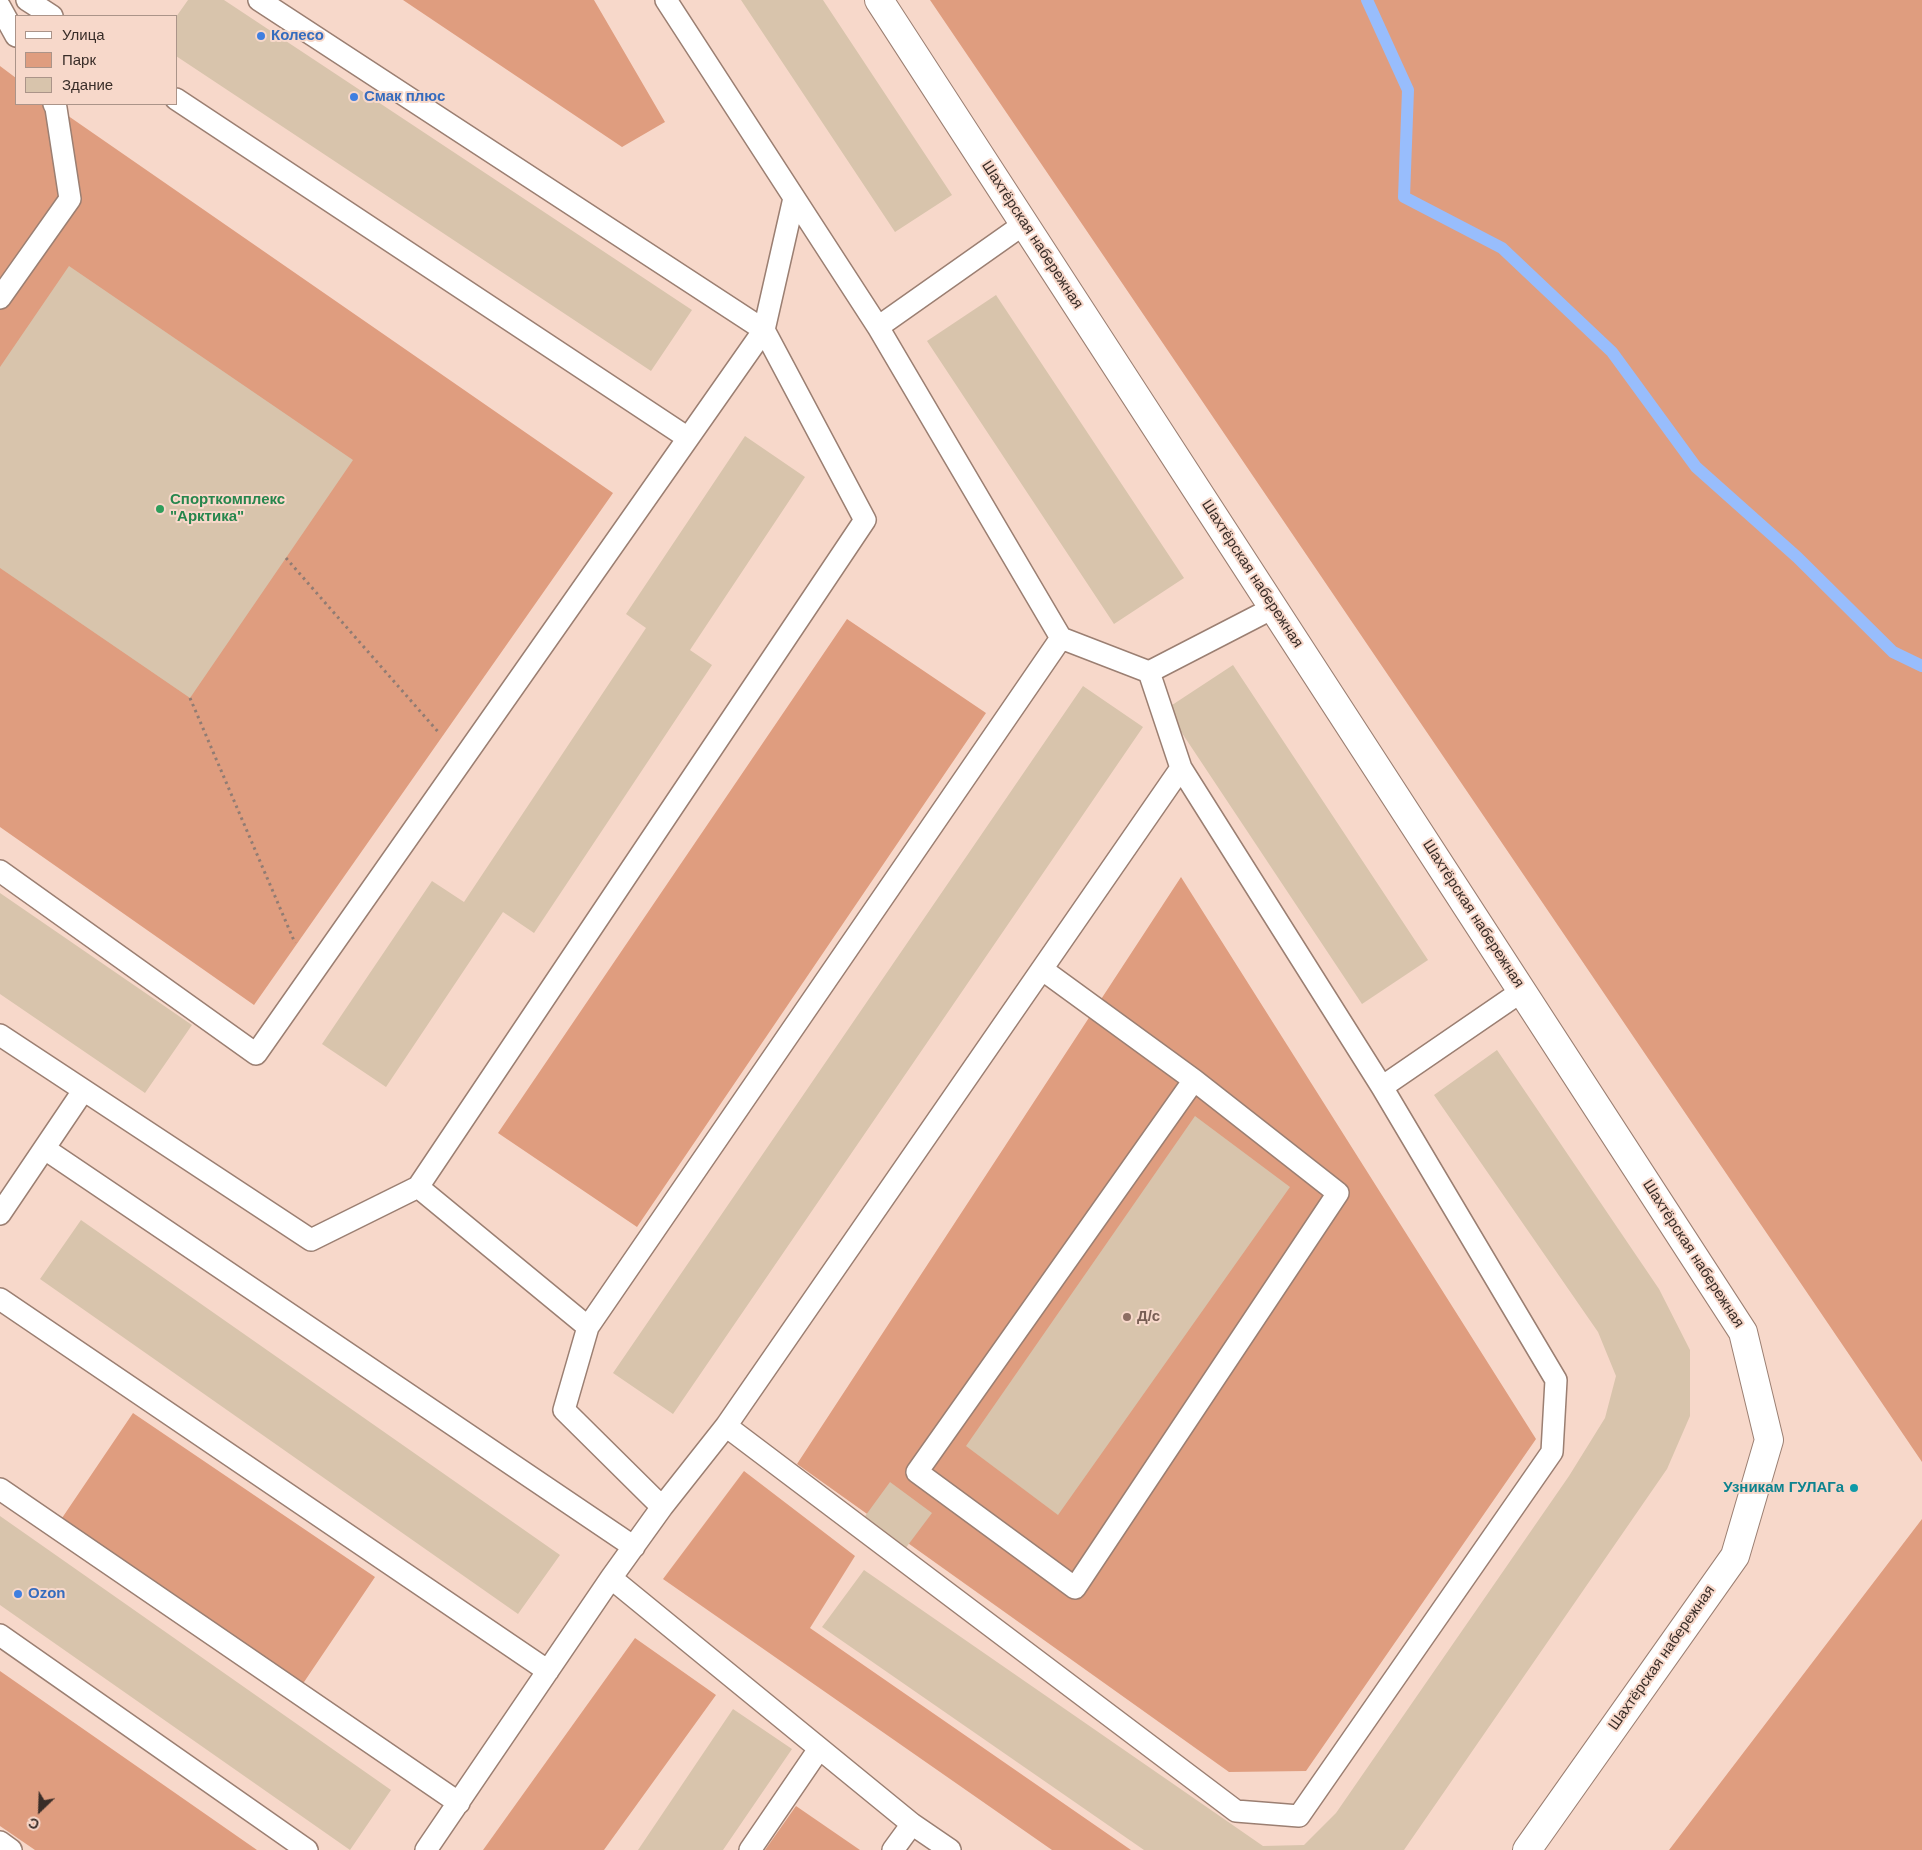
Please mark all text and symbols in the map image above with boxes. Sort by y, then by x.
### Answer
legend [15,15,178,105]
text: Улица [62,26,105,43]
place label: Колесо [271,27,324,45]
marker: Колесо [255,30,267,42]
text: Парк [62,51,96,68]
text: Здание [62,76,113,93]
place label: Смак плюс [364,88,445,106]
marker: Смак плюс [348,91,360,103]
street label: Шахтёрская набережная [977,158,1087,312]
place label: Спорткомплекс "Арктика" [170,491,285,526]
street label: Шахтёрская набережная [1197,497,1307,651]
marker: Спорткомплекс "Арктика" [154,503,166,515]
street label: Шахтёрская набережная [1418,837,1528,991]
street label: Шахтёрская набережная [1638,1177,1748,1331]
place label: Д/с [1137,1308,1160,1326]
marker: Д/с [1121,1311,1133,1323]
place label: Узникам ГУЛАГа [1723,1479,1844,1497]
marker: Узникам ГУЛАГа [1848,1482,1860,1494]
street label: Шахтёрская набережная [1605,1582,1719,1734]
place label: Ozon [28,1585,65,1603]
marker: Ozon [12,1588,24,1600]
north arrow [15,1785,65,1835]
text: С [26,1814,42,1833]

